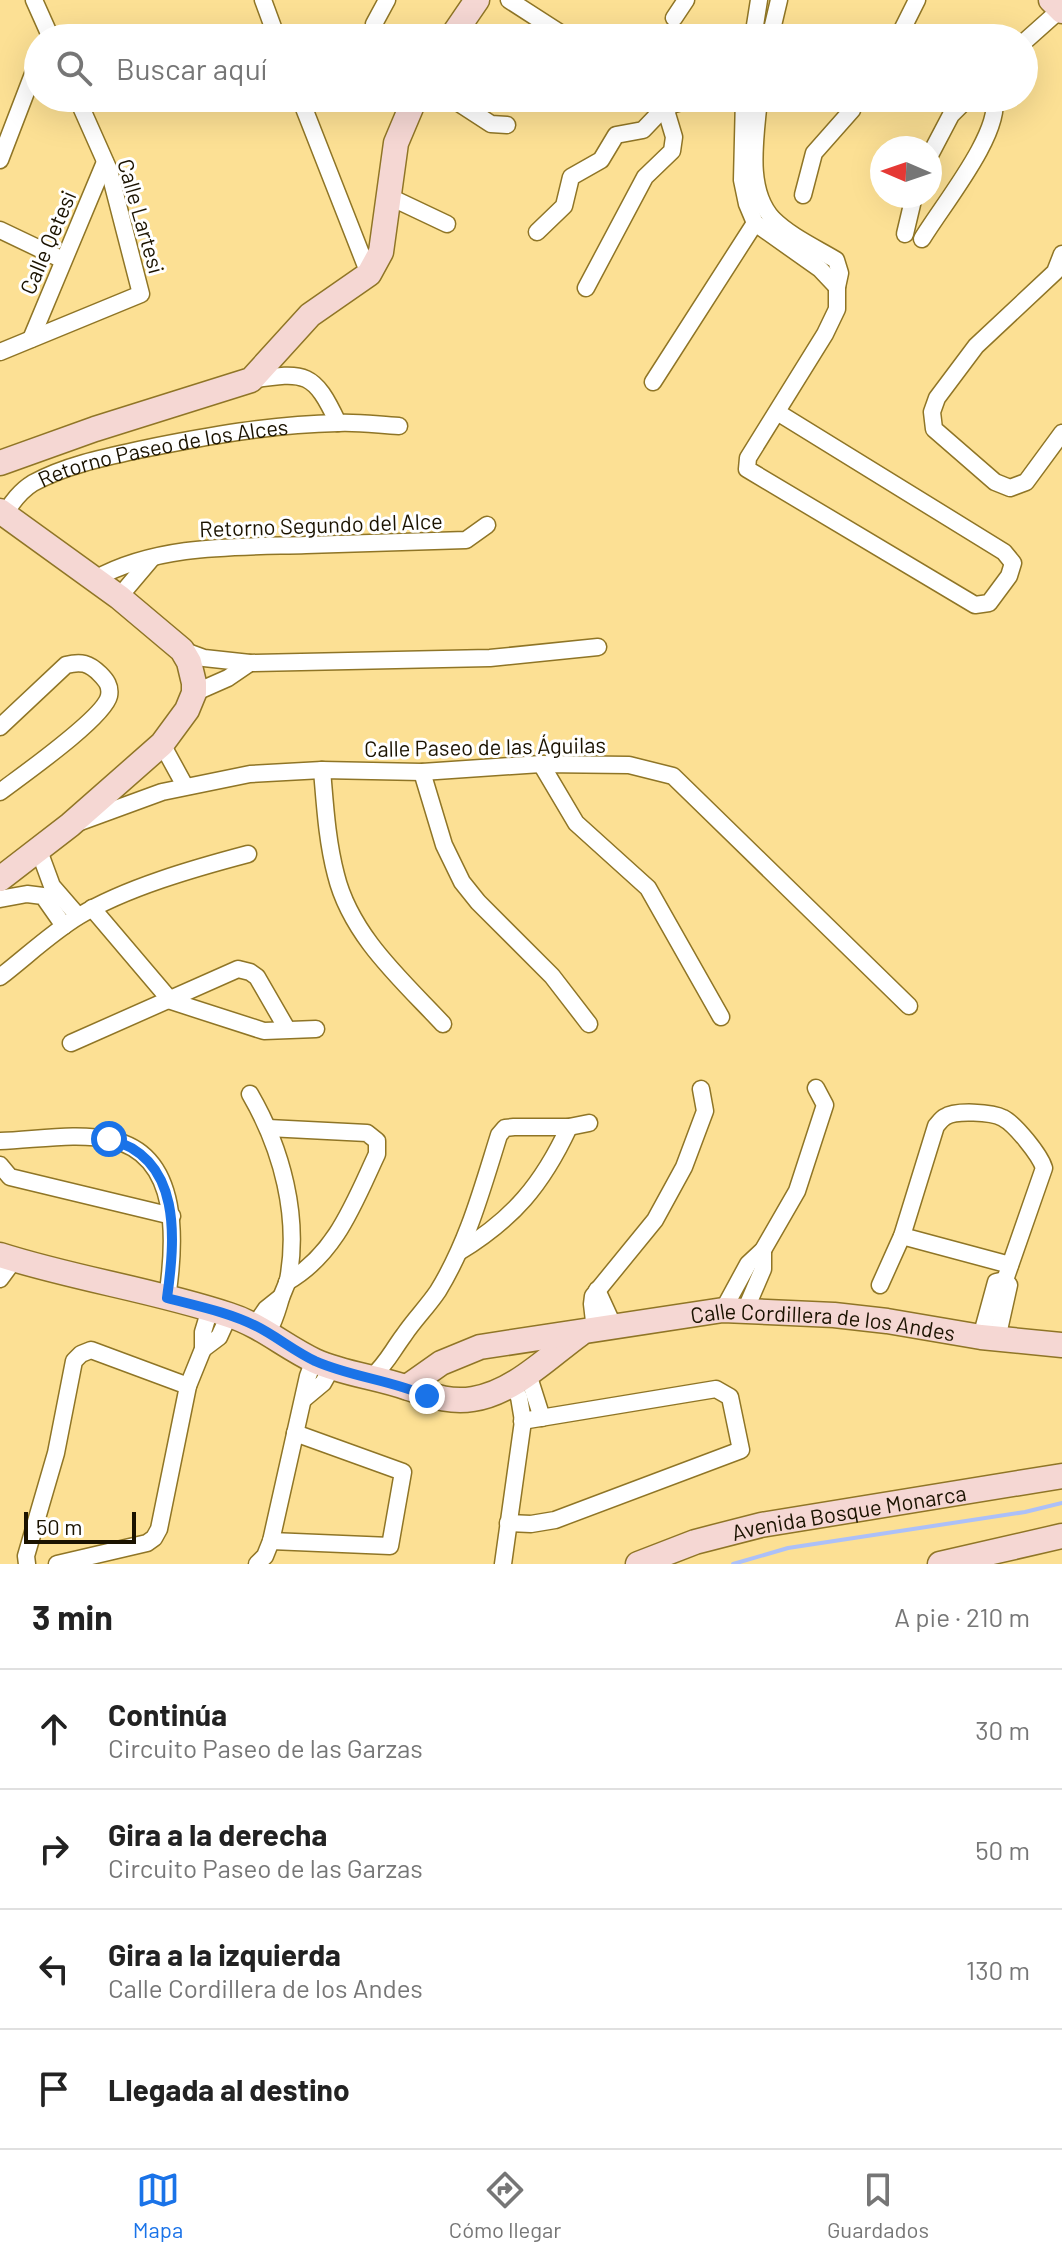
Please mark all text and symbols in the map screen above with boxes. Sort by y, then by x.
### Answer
search box [24,24,1038,112]
icon: search [52,46,96,90]
text: Buscar aquí [116,50,267,86]
north arrow [870,136,942,208]
street label: Calle Lartesi [113,156,171,276]
street label: Calle Qetesi [13,186,81,298]
street label: Retorno Paseo de los Alces [33,413,289,492]
street label: Retorno Segundo del Alce [199,507,443,541]
street label: Calle Paseo de las Águilas [364,731,606,761]
route start [91,1121,127,1157]
street label: Calle Cordillera de los Andes [689,1297,957,1345]
route end [409,1378,445,1414]
street label: Avenida Bosque Monarca [729,1479,968,1545]
scale bar [24,1508,136,1544]
text: 50 m [36,1513,82,1539]
text: 3 min [32,1596,113,1637]
text: A pie · 210 m [894,1601,1030,1632]
text: Continúa [108,1696,227,1732]
icon: ahead [32,1707,76,1751]
text: 30 m [975,1714,1030,1745]
text: Circuito Paseo de las Garzas [108,1732,423,1763]
text: Gira a la derecha [108,1816,327,1852]
icon: right [32,1827,76,1871]
text: 50 m [975,1834,1030,1865]
text: Circuito Paseo de las Garzas [108,1852,423,1883]
text: Gira a la izquierda [108,1936,341,1972]
icon: left [32,1947,76,1991]
text: 130 m [966,1954,1030,1985]
text: Calle Cordillera de los Andes [108,1972,423,2003]
icon: arrive [32,2067,76,2111]
text: Llegada al destino [108,2071,350,2107]
tab: Mapa [133,2168,183,2242]
tab: Cómo llegar [449,2168,561,2242]
tab: Guardados [827,2168,929,2242]

